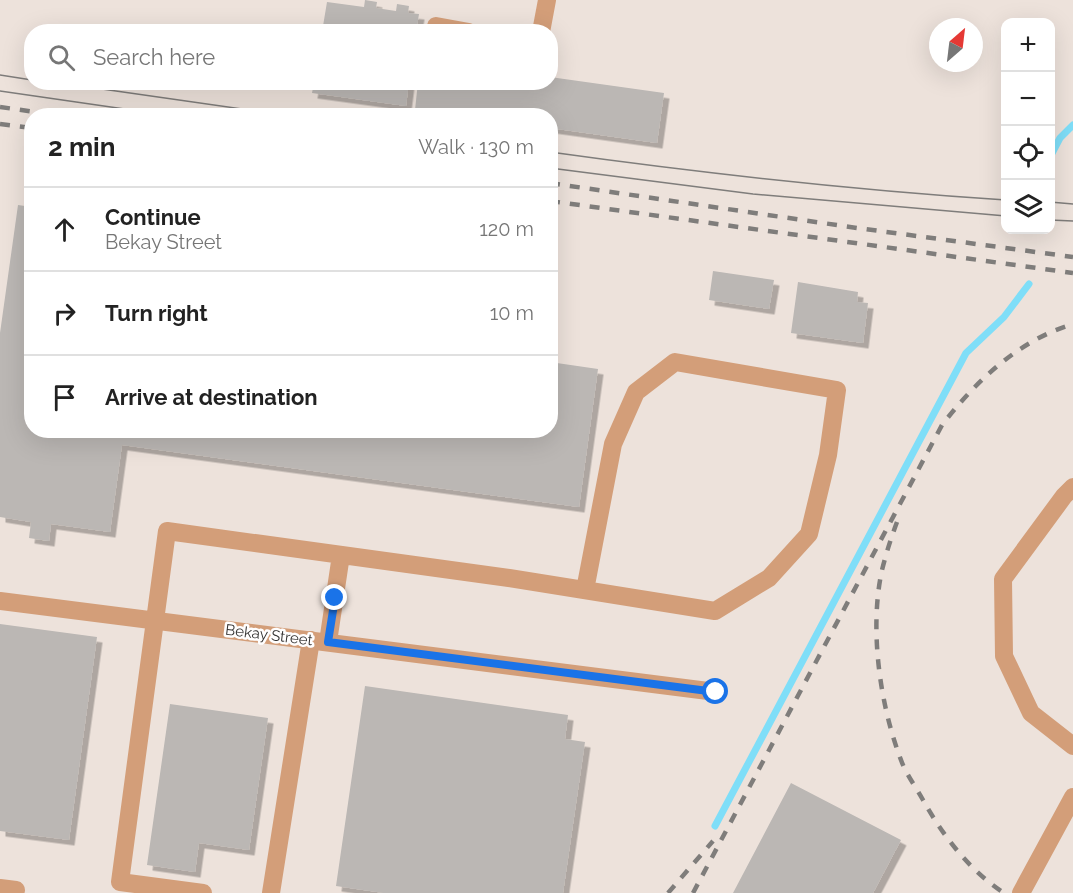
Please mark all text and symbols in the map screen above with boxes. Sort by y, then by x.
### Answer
north arrow [929,18,983,72]
map controls [1001,18,1055,234]
button: + [1001,18,1055,72]
search box [24,24,558,90]
icon: search [45,41,78,74]
text: Search here [93,44,215,70]
button: − [1001,72,1055,126]
button: locate [1001,126,1055,180]
text: 2 min [48,132,115,162]
text: Walk · 130 m [418,135,534,159]
button: layers [1001,180,1055,234]
text: Continue [105,204,201,230]
icon: ahead [48,213,81,246]
text: 120 m [479,217,534,241]
text: Bekay Street [105,230,222,254]
icon: right [48,297,81,330]
text: Turn right [105,300,208,326]
text: 10 m [490,301,534,325]
icon: arrive [48,381,81,414]
text: Arrive at destination [105,384,318,410]
route end [321,584,347,610]
street label: Bekay Street [224,621,314,649]
route start [702,678,728,704]

